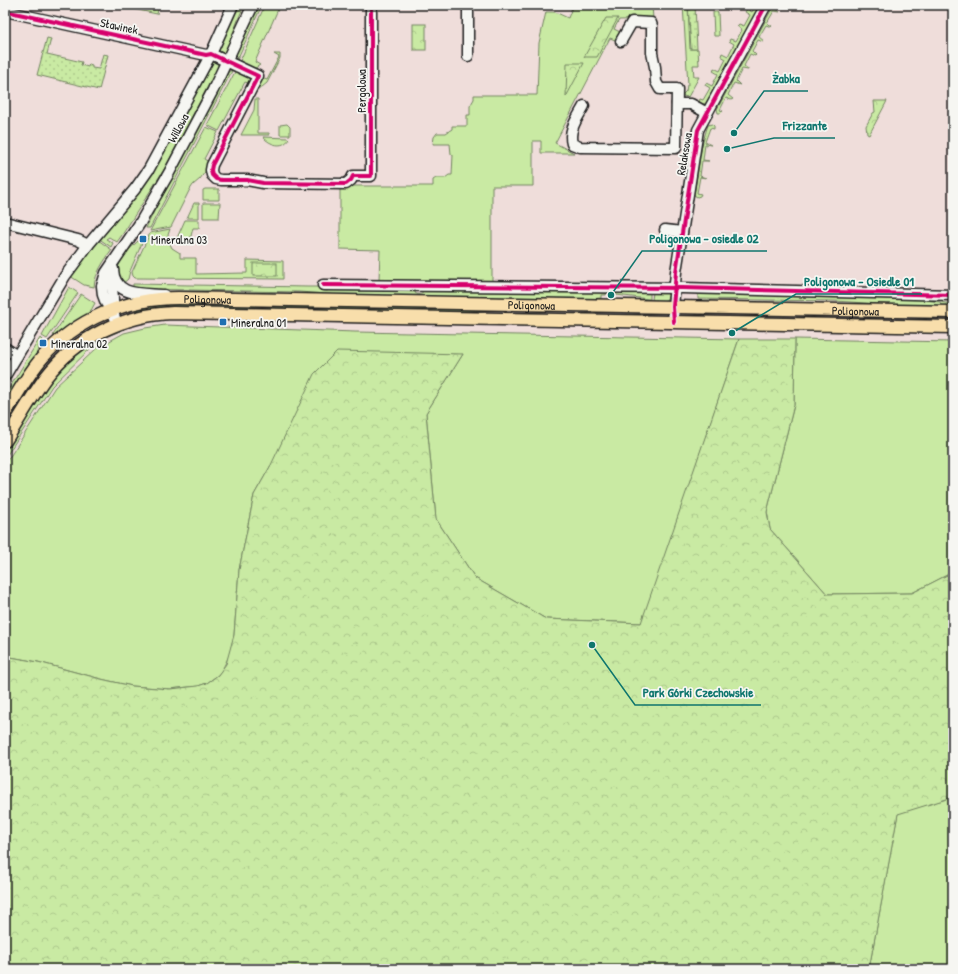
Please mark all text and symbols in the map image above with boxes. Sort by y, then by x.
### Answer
street label: Sławinek [99,14,139,38]
callout: Żabka [764,66,808,91]
street label: Pergolowa [353,69,370,113]
text: Żabka [772,69,801,87]
street label: Willowa [163,110,193,145]
callout: Frizzante [774,113,835,138]
text: Frizzante [782,116,828,134]
street label: Relaksowa [672,131,696,177]
callout: Poligonowa - osiedle 02 [642,226,767,251]
text: Poligonowa - osiedle 02 [649,229,760,248]
place label: Mineralna 03 [151,231,207,248]
marker: Mineralna 03 [138,234,148,244]
callout: Poligonowa - Osiedle 01 [796,269,922,294]
text: Poligonowa - Osiedle 01 [804,272,914,291]
street label: Poligonowa [184,290,232,307]
street label: Poligonowa [508,295,556,313]
street label: Poligonowa [832,301,879,319]
place label: Mineralna 01 [231,314,286,331]
marker: Mineralna 01 [218,317,228,327]
place label: Mineralna 02 [51,335,108,352]
marker: Mineralna 02 [38,338,48,348]
callout: Park Górki Czechowskie [635,680,761,705]
text: Park Górki Czechowskie [643,683,754,701]

